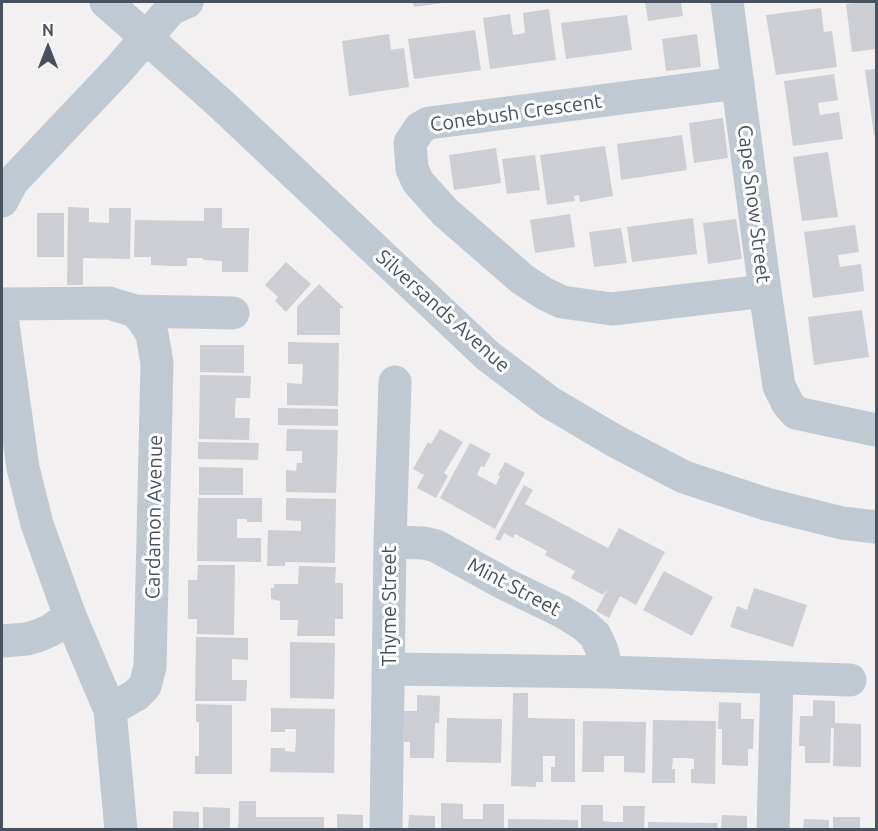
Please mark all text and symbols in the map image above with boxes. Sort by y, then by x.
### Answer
north arrow [18,18,78,78]
text: N [42,21,54,39]
street label: Conebush Crescent [429,89,603,137]
street label: Cape Snow Street [732,123,776,285]
street label: Silversands Avenue [371,245,515,377]
street label: Cardamon Avenue [141,435,167,599]
street label: Thyme Street [377,546,401,666]
street label: Mint Street [463,552,565,622]

